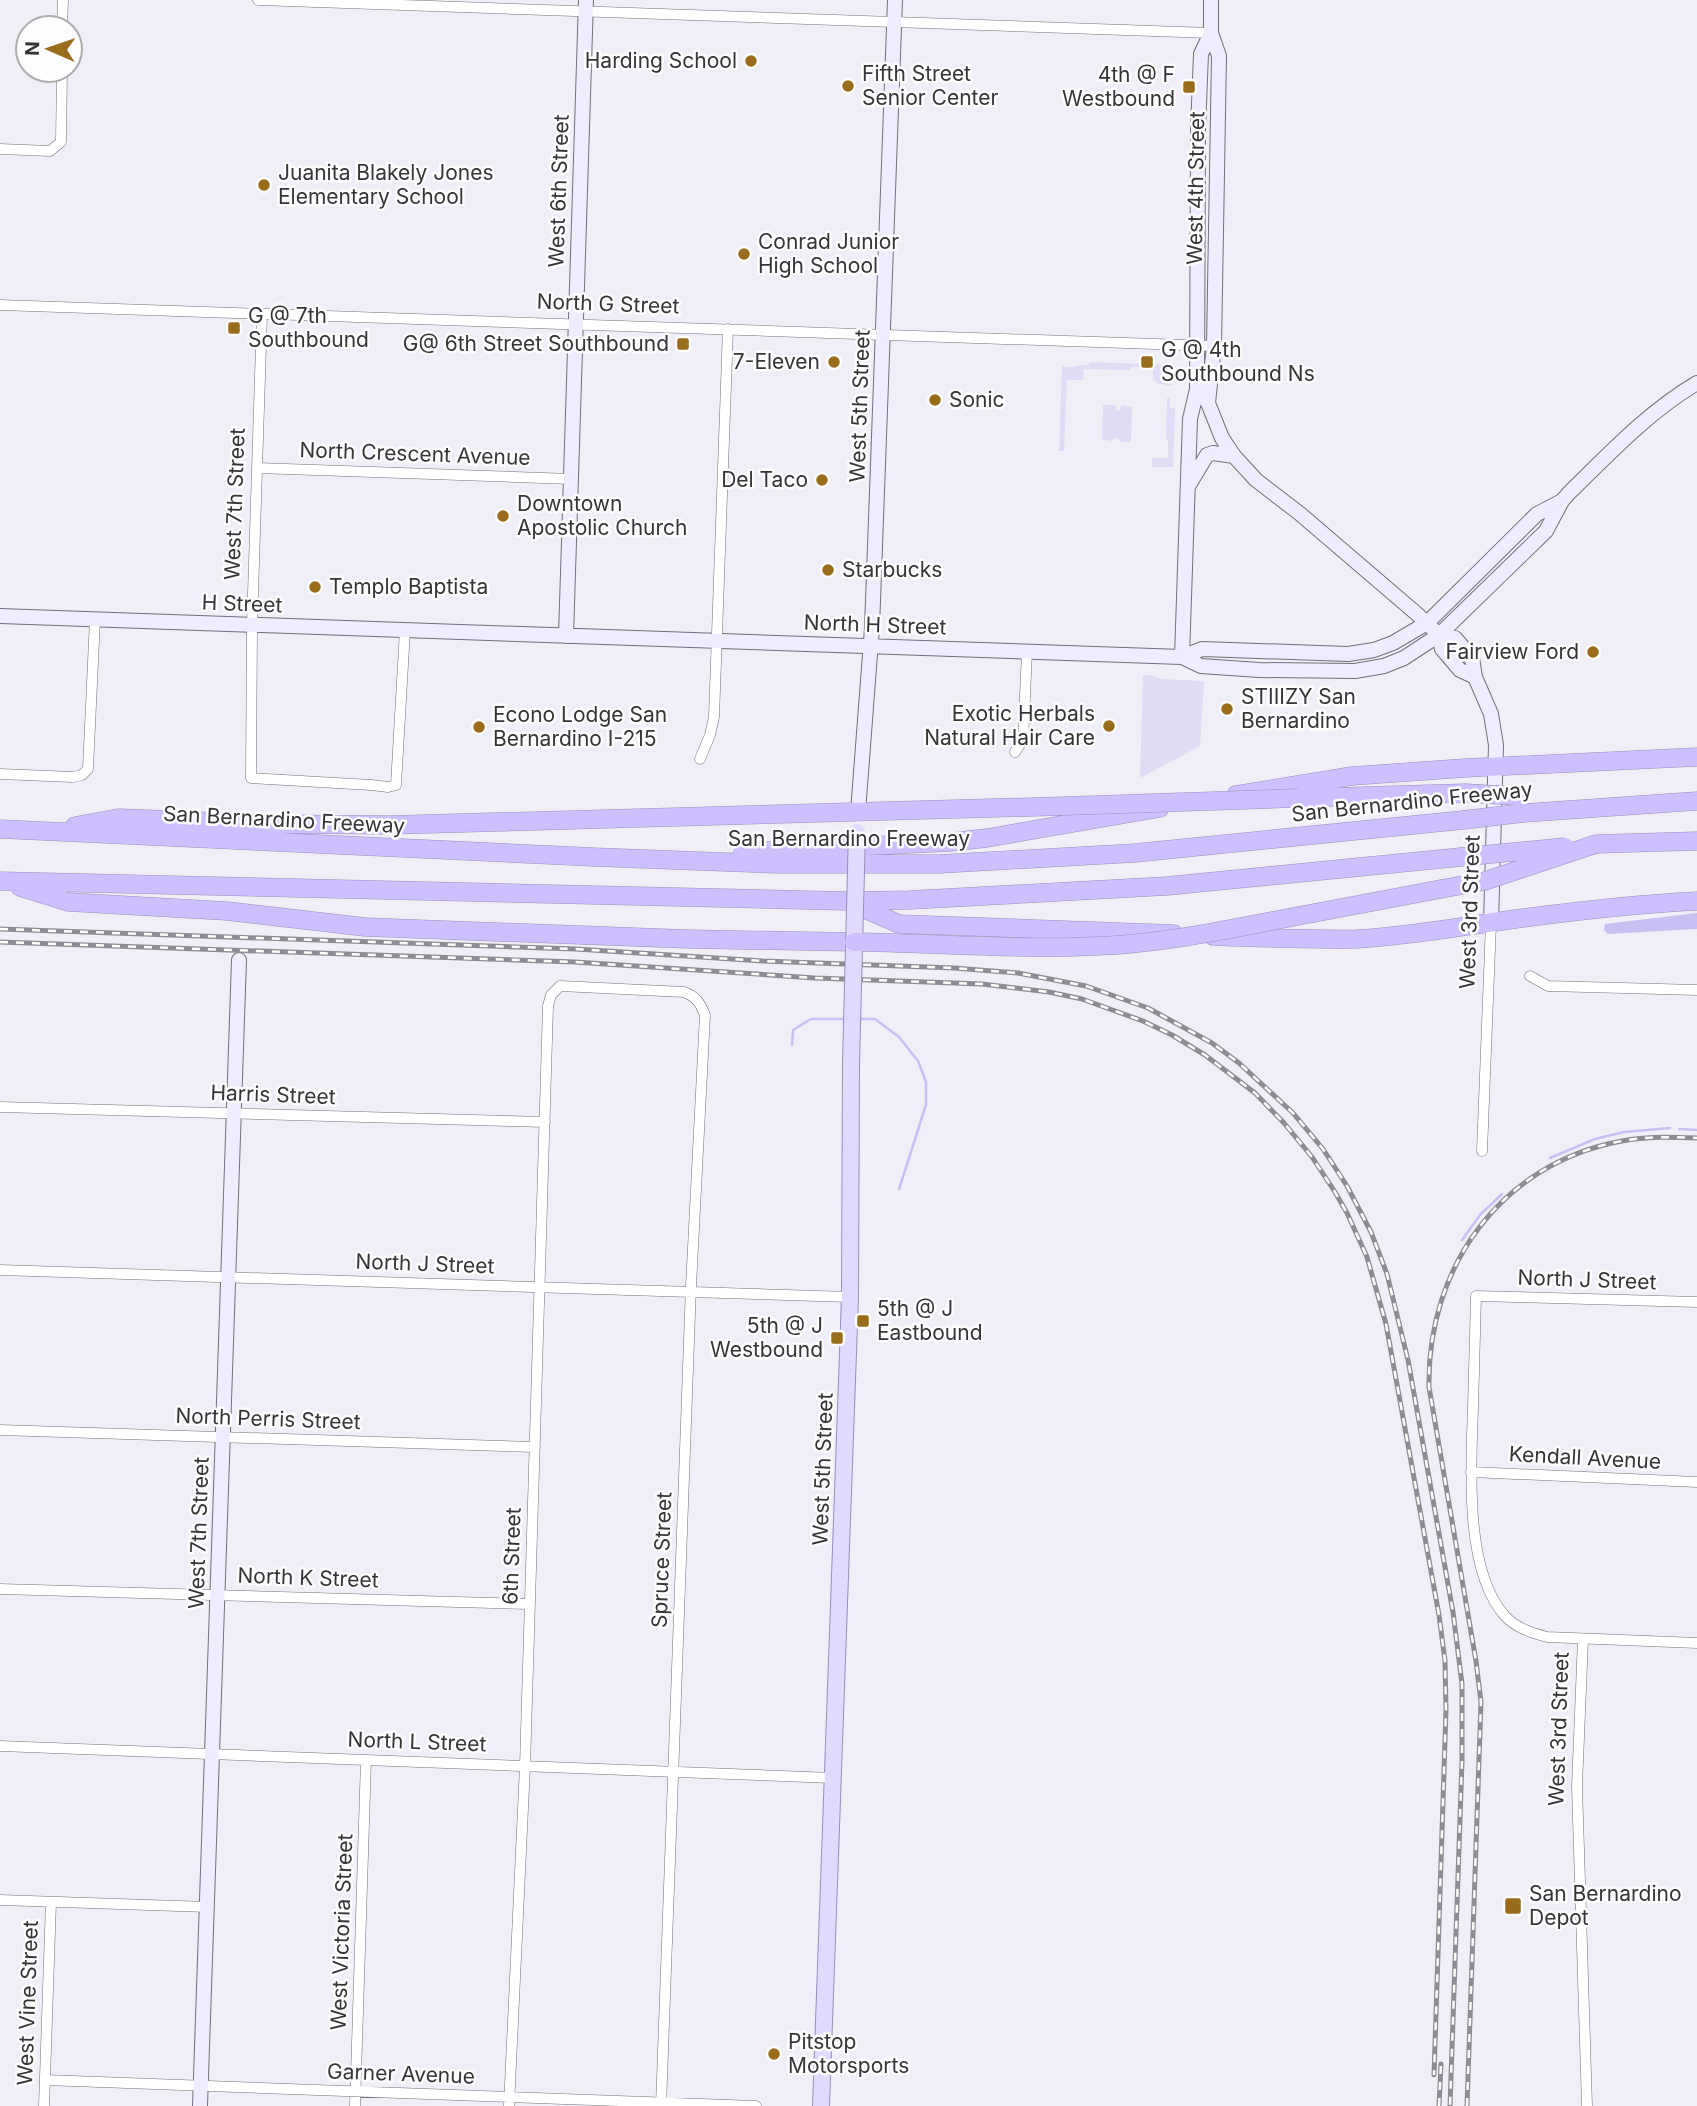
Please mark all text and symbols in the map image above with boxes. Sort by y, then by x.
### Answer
north arrow [14,14,84,84]
text: N [21,41,44,56]
place label: Harding School [585,48,737,73]
marker: Harding School [743,53,759,69]
place label: Fifth Street Senior Center [862,61,999,110]
place label: 4th @ F Westbound [1062,62,1175,111]
marker: Fifth Street Senior Center [840,78,856,94]
marker: 4th @ F Westbound [1181,79,1197,95]
street label: West 4th Street [1182,111,1209,265]
street label: West 6th Street [543,114,574,268]
place label: Juanita Blakely Jones Elementary School [278,160,494,209]
marker: Juanita Blakely Jones Elementary School [256,177,272,193]
place label: Conrad Junior High School [758,229,899,278]
marker: Conrad Junior High School [736,246,752,262]
street label: North G Street [536,289,680,318]
place label: G @ 7th Southbound [248,303,369,352]
marker: G @ 7th Southbound [226,320,242,336]
street label: West 5th Street [844,329,875,483]
place label: G@ 6th Street Southbound [403,331,669,356]
marker: G@ 6th Street Southbound [675,336,691,352]
place label: G @ 4th Southbound Ns [1161,337,1315,386]
place label: 7-Eleven [733,349,820,374]
marker: 7-Eleven [826,354,842,370]
marker: G @ 4th Southbound Ns [1139,354,1155,370]
place label: Sonic [949,387,1005,412]
marker: Sonic [927,392,943,408]
street label: West 7th Street [219,427,250,580]
street label: North Crescent Avenue [299,437,531,470]
place label: Del Taco [721,467,808,492]
marker: Del Taco [814,472,830,488]
place label: Downtown Apostolic Church [517,491,688,540]
marker: Downtown Apostolic Church [495,508,511,524]
place label: Starbucks [842,557,942,582]
marker: Starbucks [820,562,836,578]
place label: Templo Baptista [329,574,488,599]
marker: Templo Baptista [307,579,323,595]
street label: H Street [201,590,283,617]
street label: North H Street [803,610,947,639]
place label: Fairview Ford [1446,639,1579,664]
marker: Fairview Ford [1585,644,1601,660]
place label: STIIIZY San Bernardino [1241,684,1356,733]
place label: Exotic Herbals Natural Hair Care [924,701,1095,750]
marker: STIIIZY San Bernardino [1219,701,1235,717]
place label: Econo Lodge San Bernardino I-215 [493,702,667,751]
marker: Exotic Herbals Natural Hair Care [1101,718,1117,734]
marker: Econo Lodge San Bernardino I-215 [471,719,487,735]
street label: San Bernardino Freeway [1290,776,1534,827]
street label: San Bernardino Freeway [162,801,406,838]
street label: San Bernardino Freeway [728,826,970,851]
street label: West 3rd Street [1454,834,1485,990]
street label: Harris Street [210,1080,336,1109]
street label: North J Street [355,1249,495,1278]
street label: North J Street [1517,1265,1657,1294]
place label: 5th @ J Eastbound [877,1296,983,1345]
place label: 5th @ J Westbound [710,1313,823,1362]
marker: 5th @ J Eastbound [855,1313,871,1329]
marker: 5th @ J Westbound [829,1330,845,1346]
street label: West 5th Street [807,1392,838,1546]
street label: North Perris Street [175,1403,361,1434]
street label: Kendall Avenue [1508,1441,1662,1474]
street label: West 7th Street [183,1456,214,1609]
street label: Spruce Street [647,1491,676,1628]
street label: 6th Street [497,1507,526,1605]
street label: North K Street [237,1563,379,1592]
street label: West 3rd Street [1543,1651,1574,1807]
street label: North L Street [347,1727,487,1756]
street label: West Victoria Street [326,1833,357,2031]
place label: San Bernardino Depot [1529,1881,1682,1930]
marker: San Bernardino Depot [1503,1896,1523,1916]
street label: West Vine Street [12,1920,43,2086]
place label: Pitstop Motorsports [788,2029,909,2078]
marker: Pitstop Motorsports [766,2046,782,2062]
street label: Garner Avenue [327,2058,475,2089]

